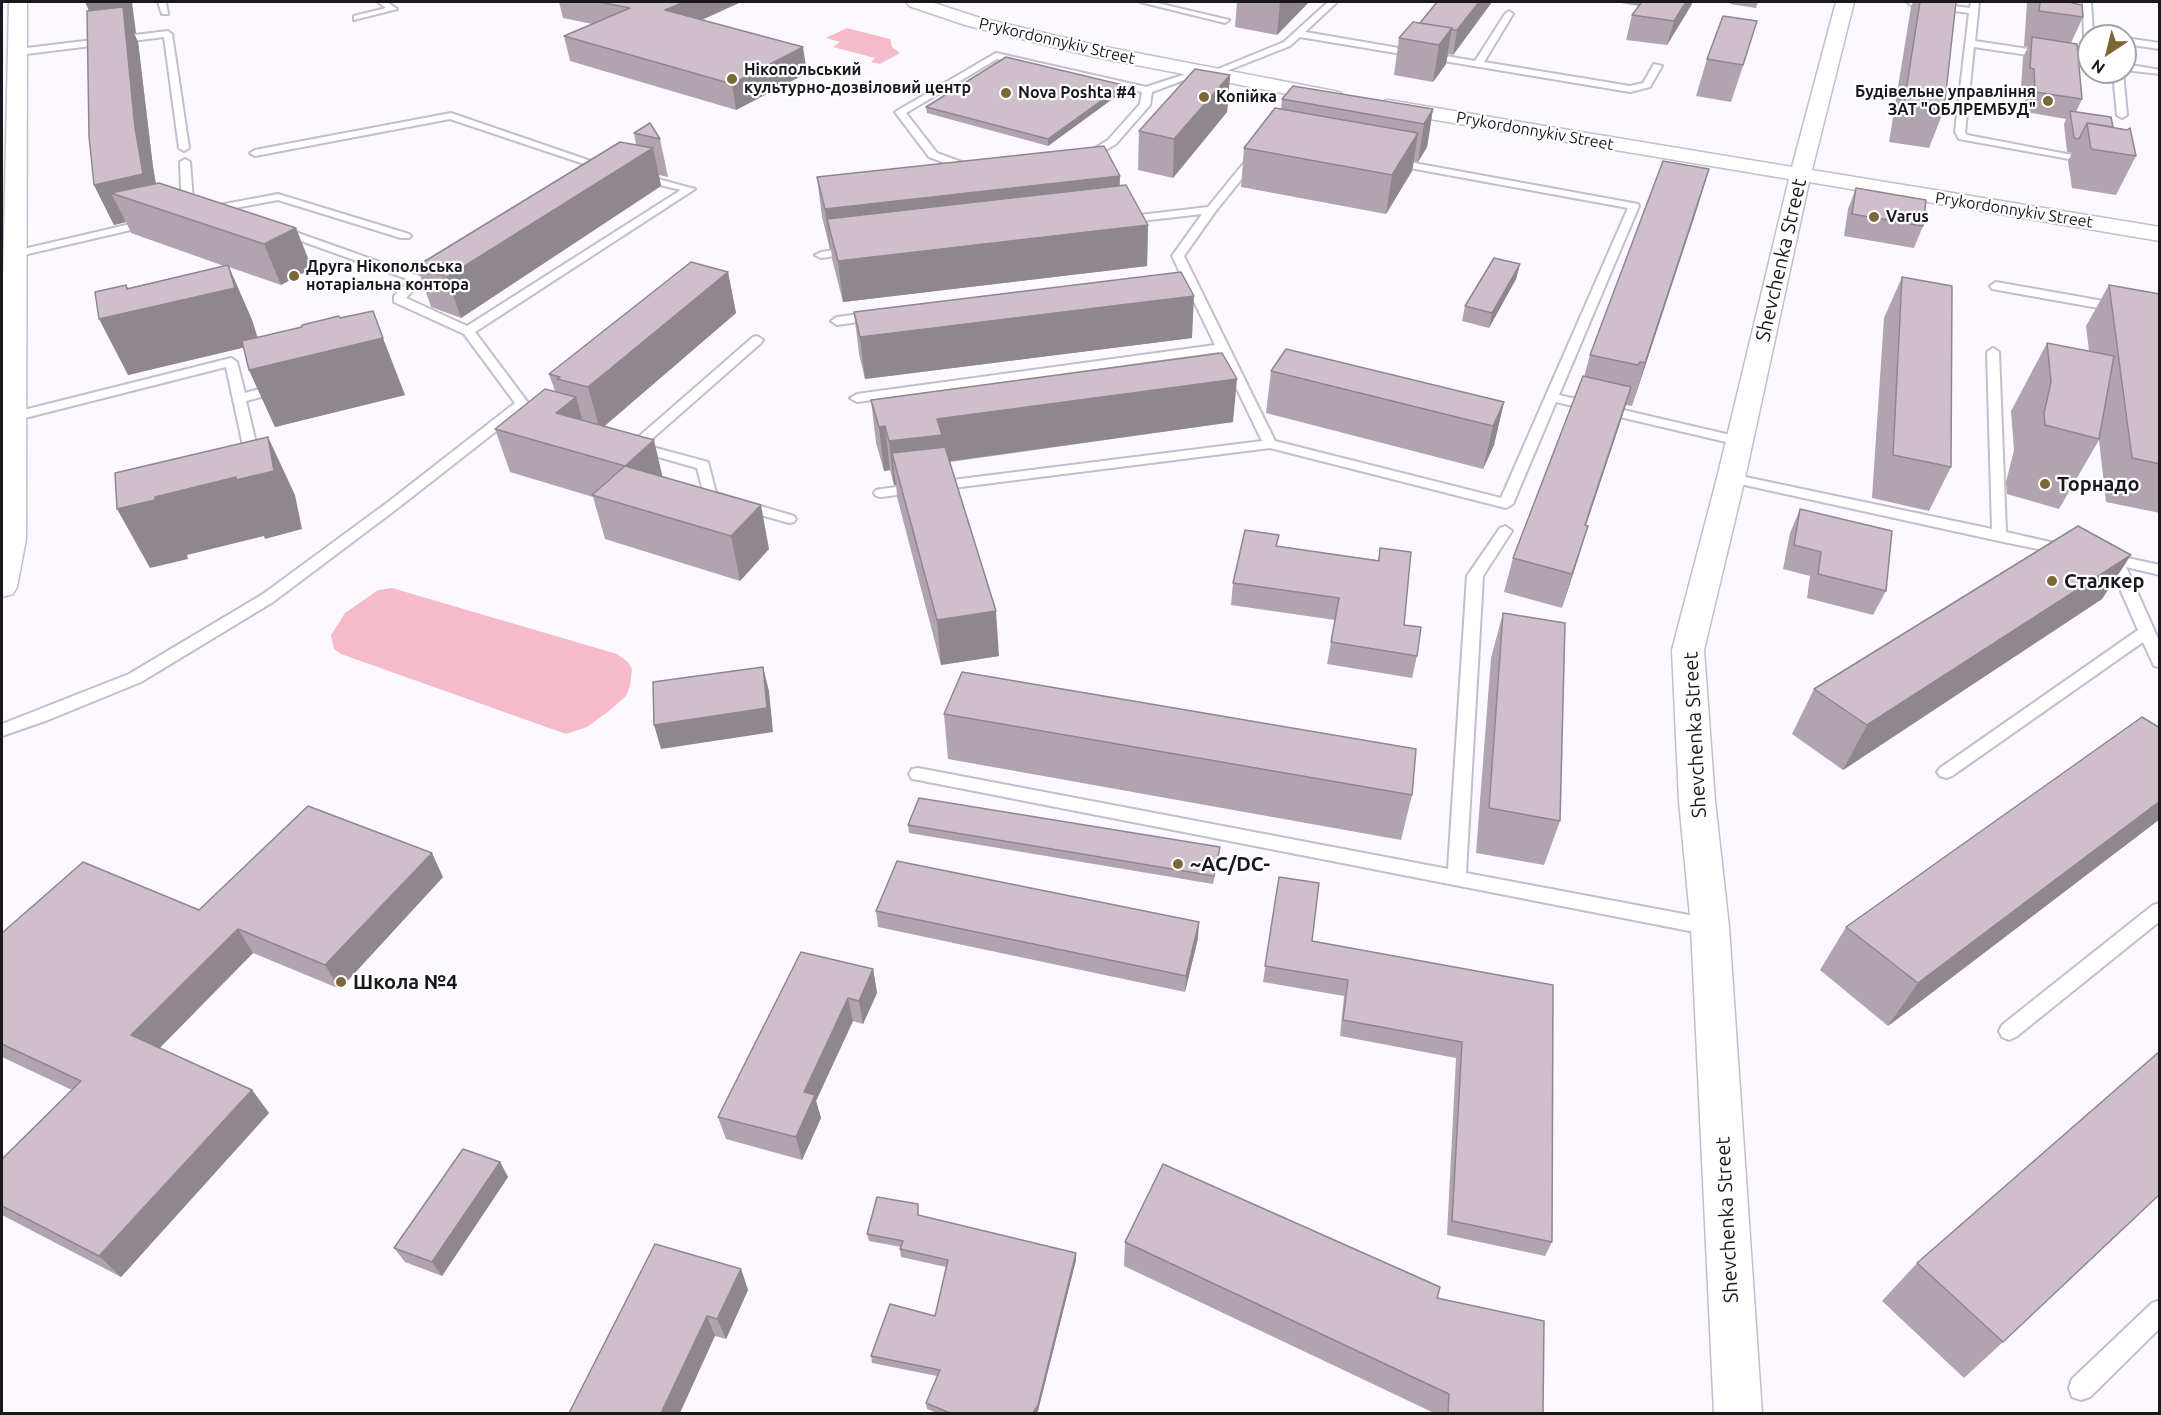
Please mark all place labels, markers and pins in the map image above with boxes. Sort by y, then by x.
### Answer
place label: Нікопольський культурно-дозвіловий центр [744,60,971,98]
marker: Нікопольський культурно-дозвіловий центр [725,72,739,86]
place label: Будівельне управління ЗАТ "ОБЛРЕМБУД" [1855,82,2036,120]
place label: Nova Poshta #4 [1018,83,1136,103]
marker: Nova Poshta #4 [999,86,1013,100]
place label: Копійка [1216,87,1277,107]
marker: Копійка [1197,90,1211,104]
marker: Будівельне управління ЗАТ "ОБЛРЕМБУД" [2041,94,2055,108]
place label: Varus [1886,207,1929,227]
marker: Varus [1867,210,1881,224]
place label: Друга Нікопольська нотаріальна контора [306,257,469,295]
marker: Друга Нікопольська нотаріальна контора [287,269,301,283]
place label: Торнадо [2057,472,2139,496]
marker: Торнадо [2038,477,2052,491]
place label: Сталкер [2064,569,2144,593]
marker: Сталкер [2045,574,2059,588]
place label: ~AC/DC- [1190,852,1270,876]
marker: ~AC/DC- [1171,857,1185,871]
place label: Школа №4 [353,970,457,994]
marker: Школа №4 [334,975,348,989]

